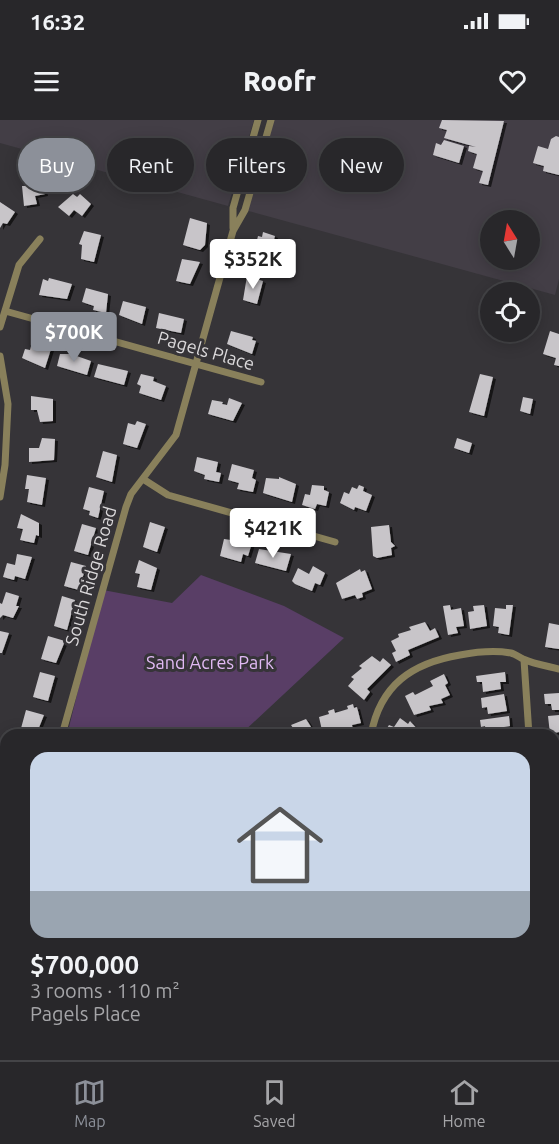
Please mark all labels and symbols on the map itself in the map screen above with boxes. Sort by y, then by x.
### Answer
north arrow [480,210,540,270]
pin: $352K [211,239,295,290]
pin: $700K [32,312,116,363]
street label: Pagels Place [156,327,257,373]
street label: South Ridge Road [61,504,119,648]
pin: $421K [231,508,315,559]
park label: Sand Acres Park [146,652,274,672]

